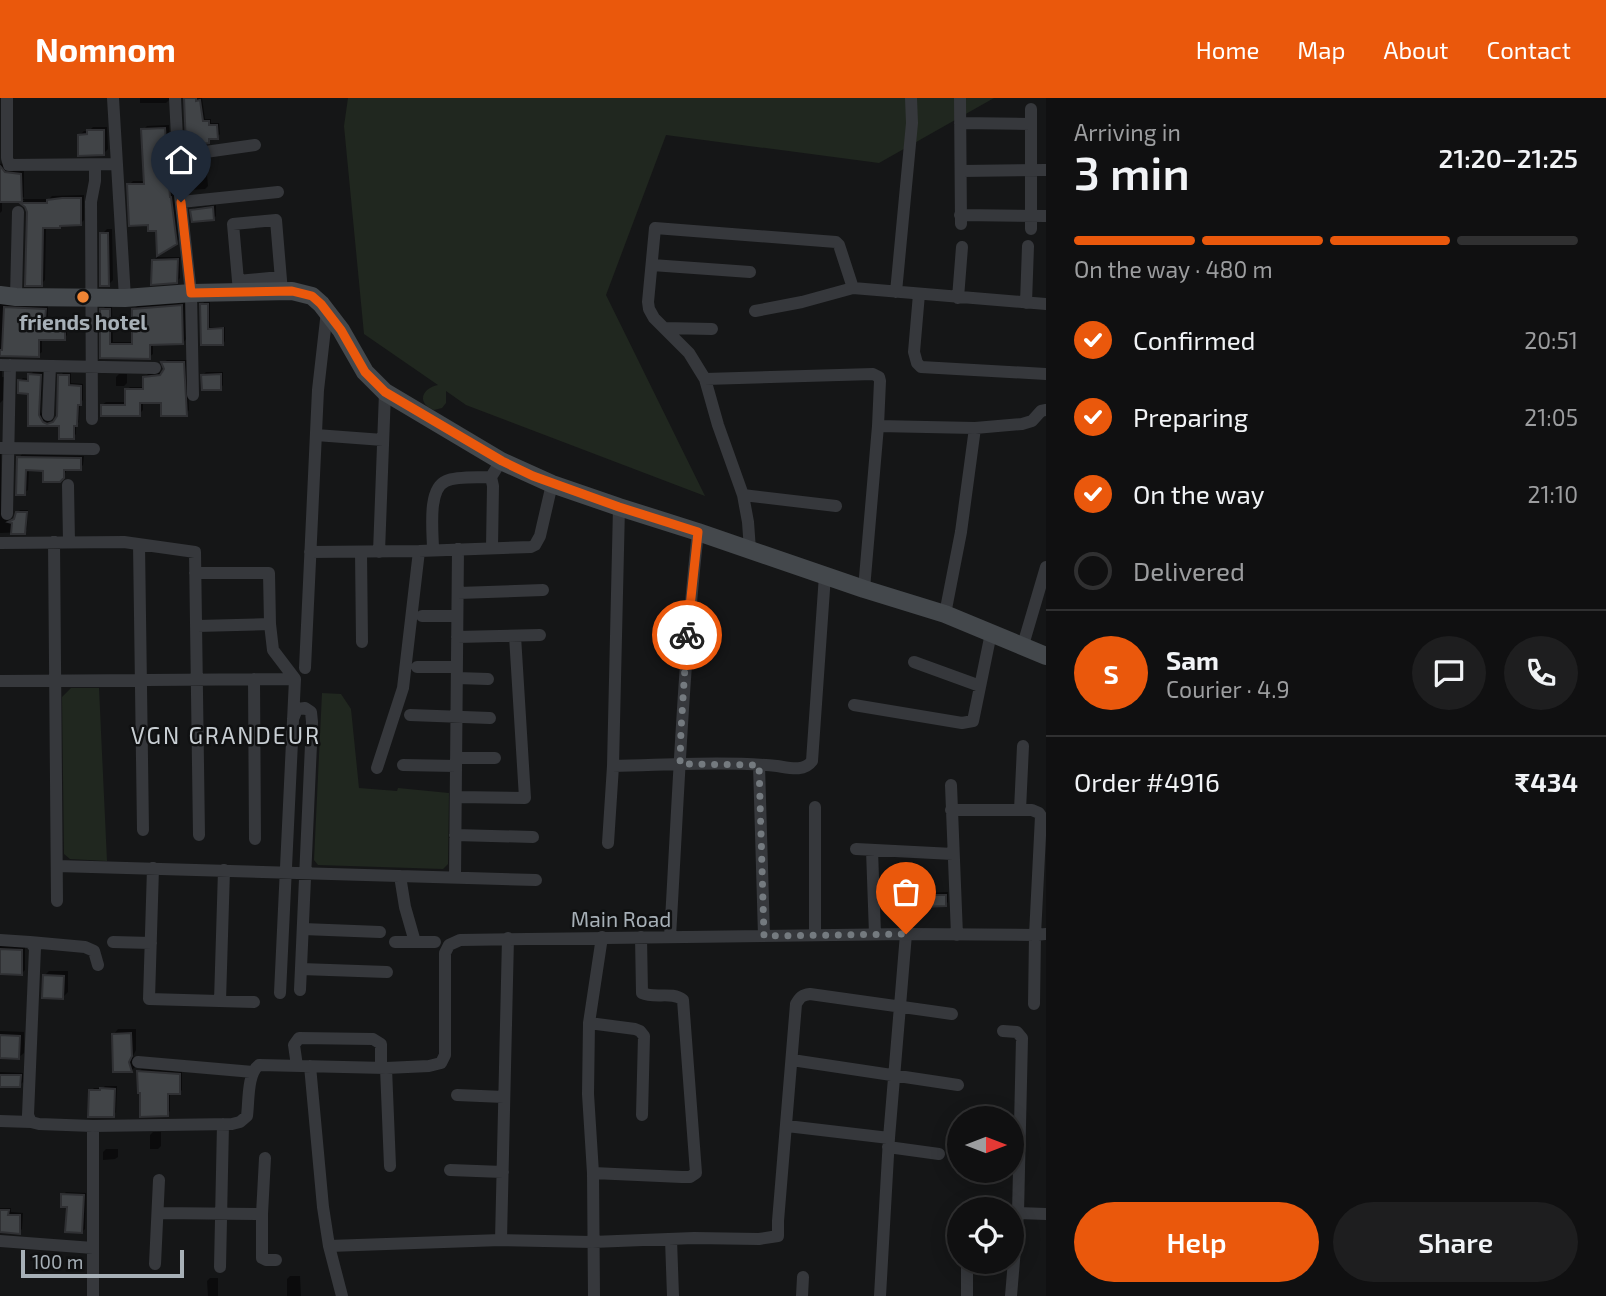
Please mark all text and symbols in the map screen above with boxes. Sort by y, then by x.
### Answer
text: Nomnom [35,29,176,69]
text: Home [1196,35,1259,64]
text: Map [1297,35,1345,64]
text: About [1383,35,1449,64]
text: Contact [1487,35,1571,64]
text: Arriving in [1074,118,1181,146]
pin [151,130,211,202]
icon: home [162,141,200,179]
text: 21:20–21:25 [1439,142,1578,173]
text: 3 min [1074,144,1190,199]
text: On the way · 480 m [1074,255,1273,283]
marker: friends hotel [75,289,91,305]
place label: friends hotel [19,309,147,334]
icon: check [1074,321,1112,359]
text: Confirmed [1133,324,1256,355]
text: 20:51 [1524,326,1578,354]
icon: check [1074,398,1112,436]
text: Preparing [1133,401,1248,432]
text: 21:05 [1524,403,1578,431]
icon: check [1074,475,1112,513]
text: On the way [1133,478,1264,509]
text: 21:10 [1527,480,1578,508]
text: Delivered [1133,555,1245,586]
courier [652,600,722,670]
icon: bike [668,616,706,654]
button: chat [1412,636,1486,710]
button: phone [1504,636,1578,710]
text: Sam [1166,644,1219,675]
text: S [1103,658,1119,689]
text: Courier · 4.9 [1166,675,1290,703]
district label: VGN GRANDEUR [131,721,321,749]
text: Order #4916 [1074,766,1220,797]
text: ₹434 [1515,766,1578,797]
pin [876,862,936,934]
icon: bag [887,873,925,911]
street label: Main Road [571,906,671,931]
north arrow [947,1106,1024,1183]
map controls [947,1106,1024,1274]
button: locate [947,1197,1024,1274]
button: Help [1074,1202,1319,1282]
button: Share [1333,1202,1578,1282]
scale bar [21,1247,184,1279]
text: 100 m [32,1250,83,1273]

